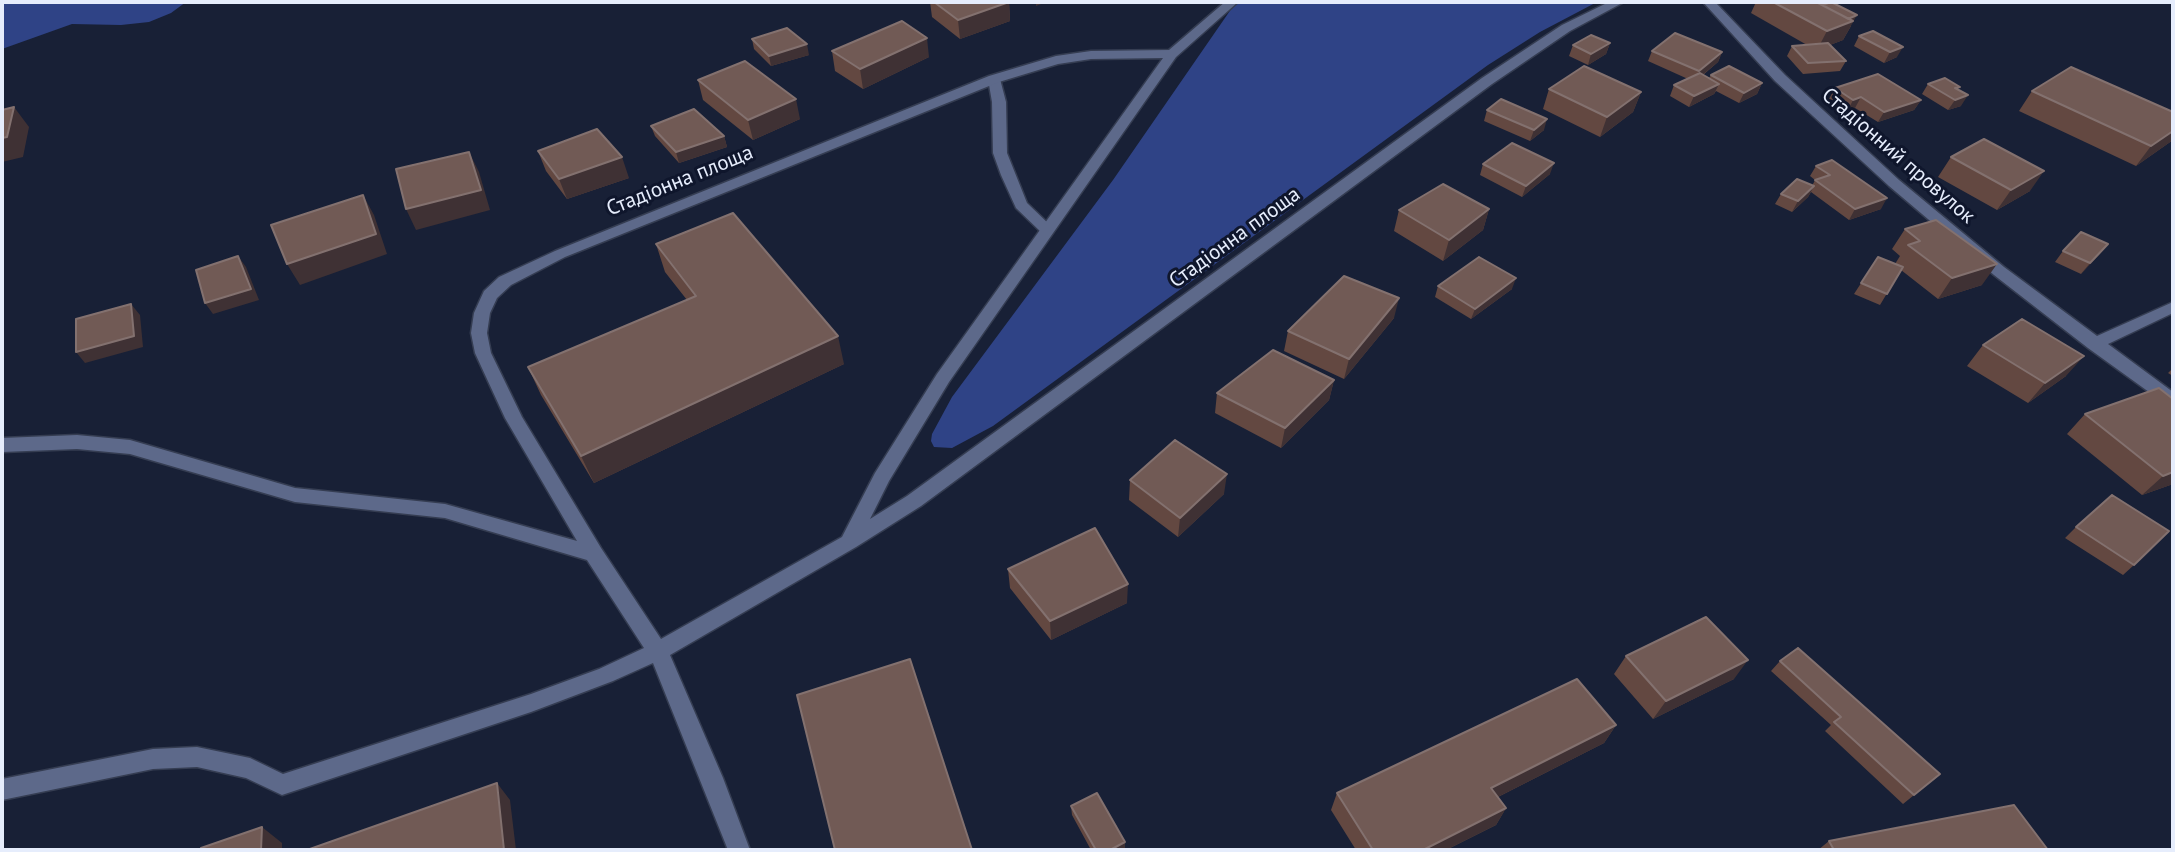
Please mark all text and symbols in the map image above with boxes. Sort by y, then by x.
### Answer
street label: Стадіонний провулок [1816,83,1980,229]
street label: Стадіонна площа [603,140,757,222]
street label: Стадіонна площа [1165,182,1305,294]

